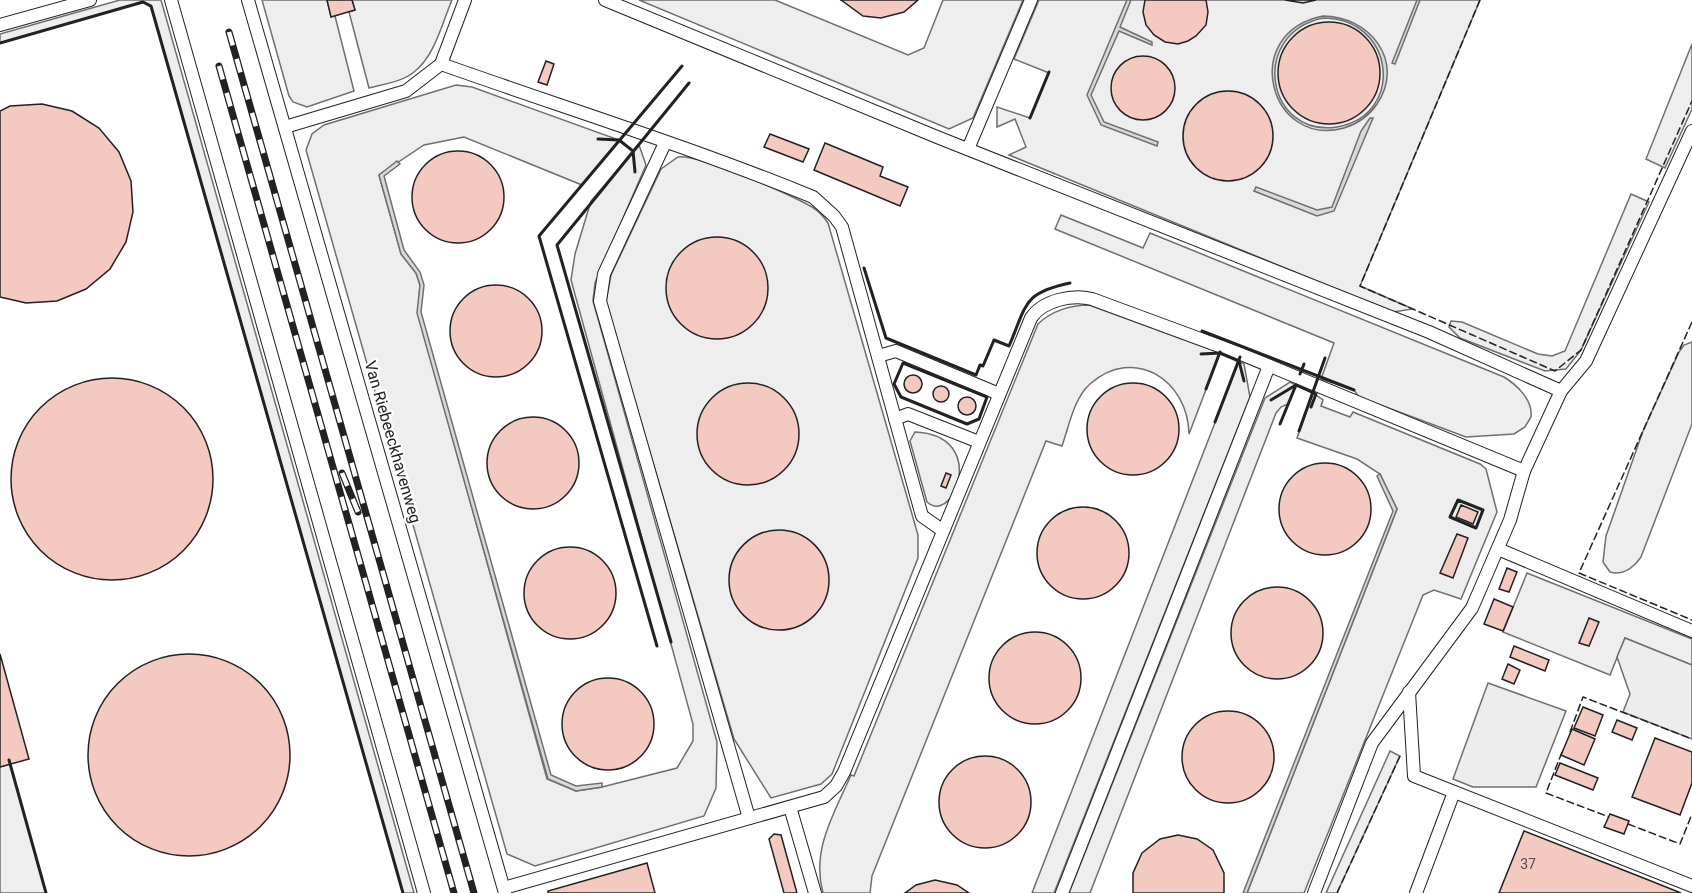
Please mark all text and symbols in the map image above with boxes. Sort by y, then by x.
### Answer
street label: Van Riebeeckhavenweg [361,359,425,525]
house number: 37 [1520,856,1536,872]

